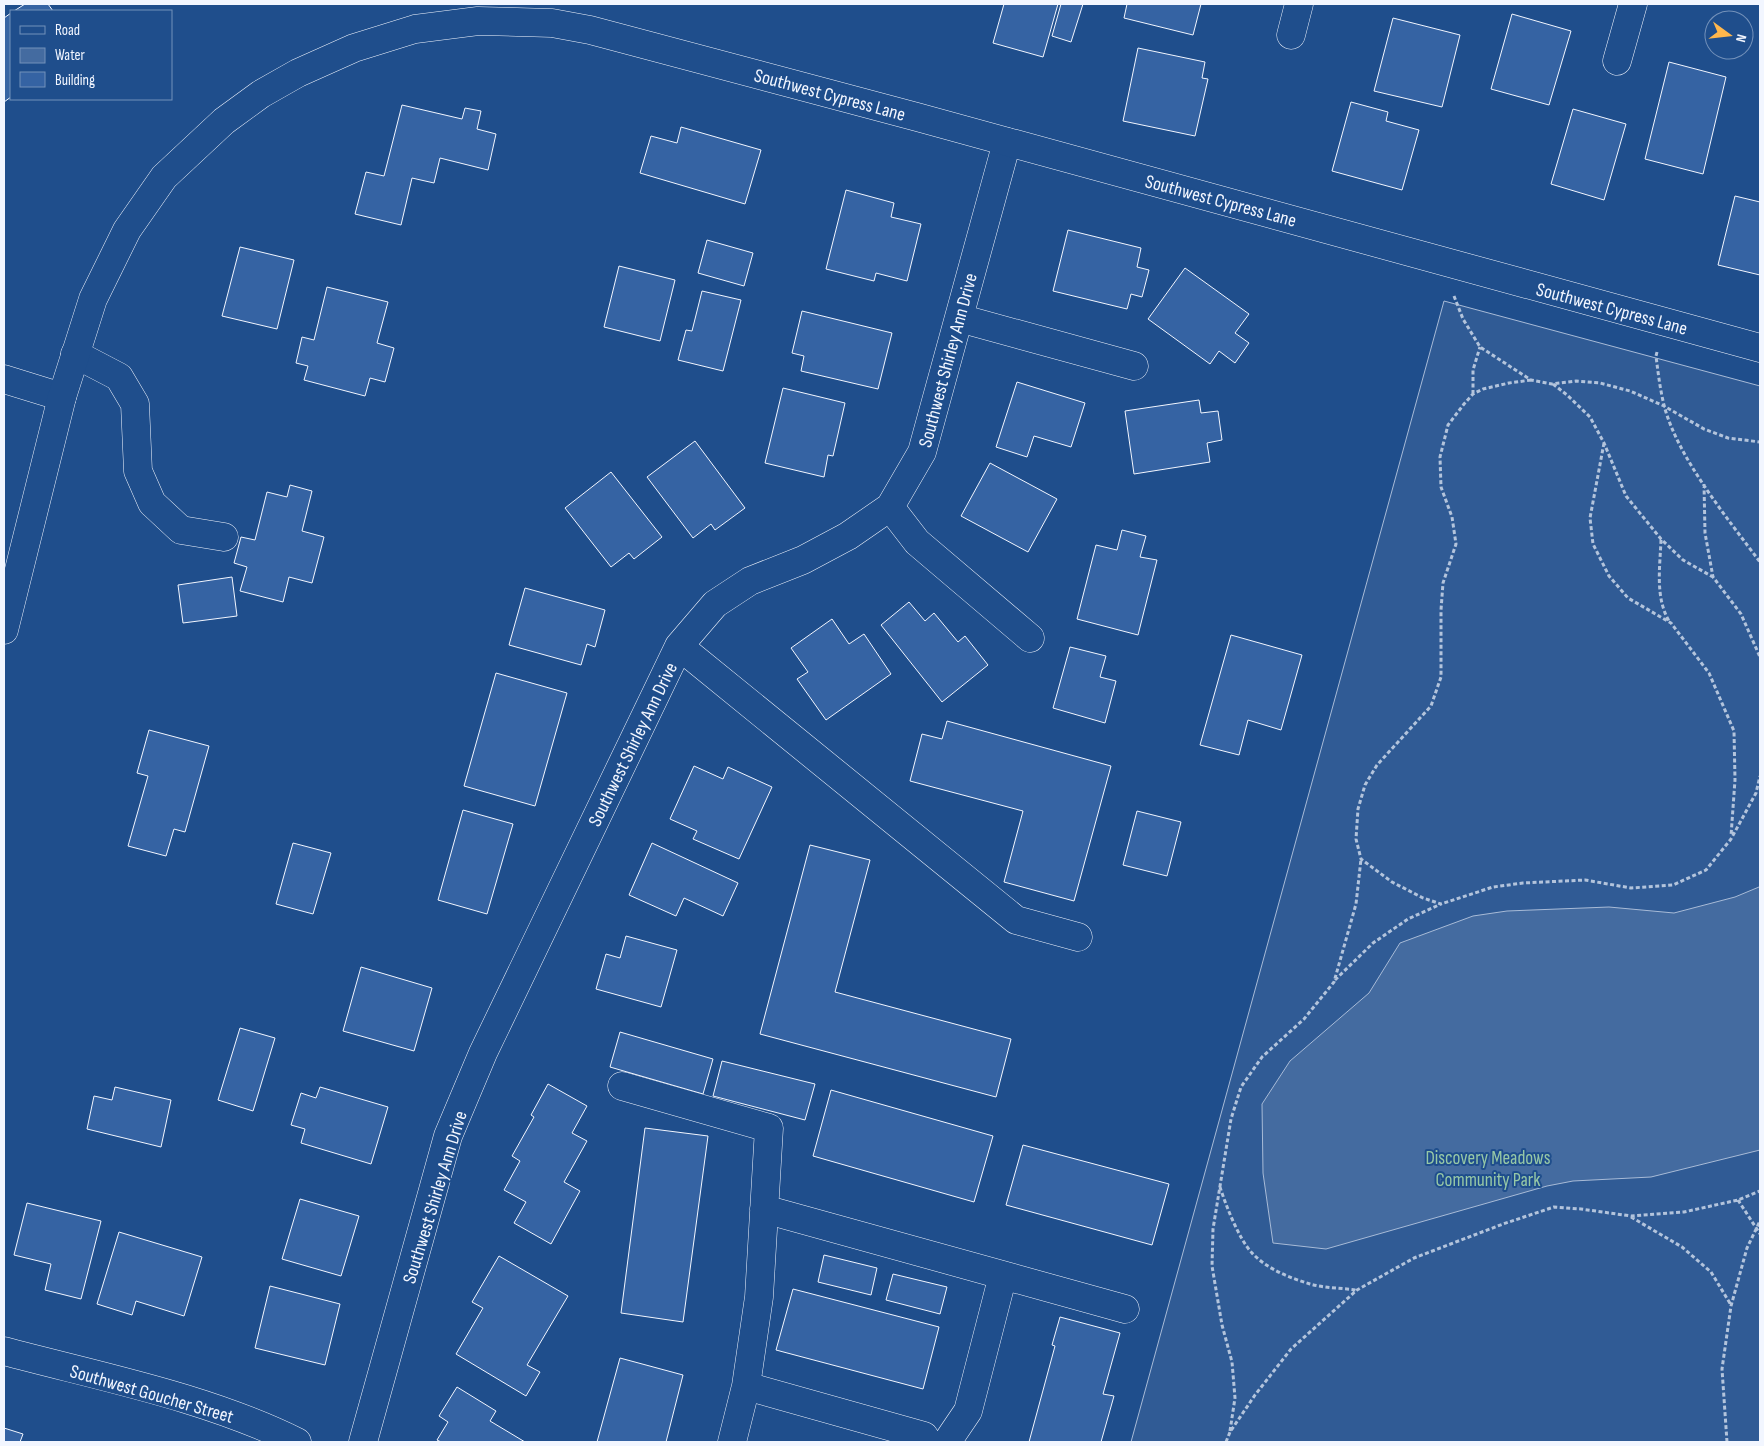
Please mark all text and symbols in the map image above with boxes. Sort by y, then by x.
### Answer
legend [10,10,172,100]
north arrow [1704,10,1754,60]
text: Road [55,21,80,40]
text: N [1732,32,1750,44]
text: Water [55,46,86,65]
street label: Southwest Cypress Lane [752,64,908,127]
text: Building [55,71,95,90]
street label: Southwest Cypress Lane [1143,170,1299,233]
street label: Southwest Shirley Ann Drive [914,271,983,450]
street label: Southwest Cypress Lane [1534,278,1690,341]
street label: Southwest Shirley Ann Drive [584,659,683,830]
street label: Southwest Shirley Ann Drive [398,1108,473,1287]
park label: Discovery Meadows Community Park [1425,1147,1551,1192]
street label: Southwest Goucher Street [67,1360,236,1429]

